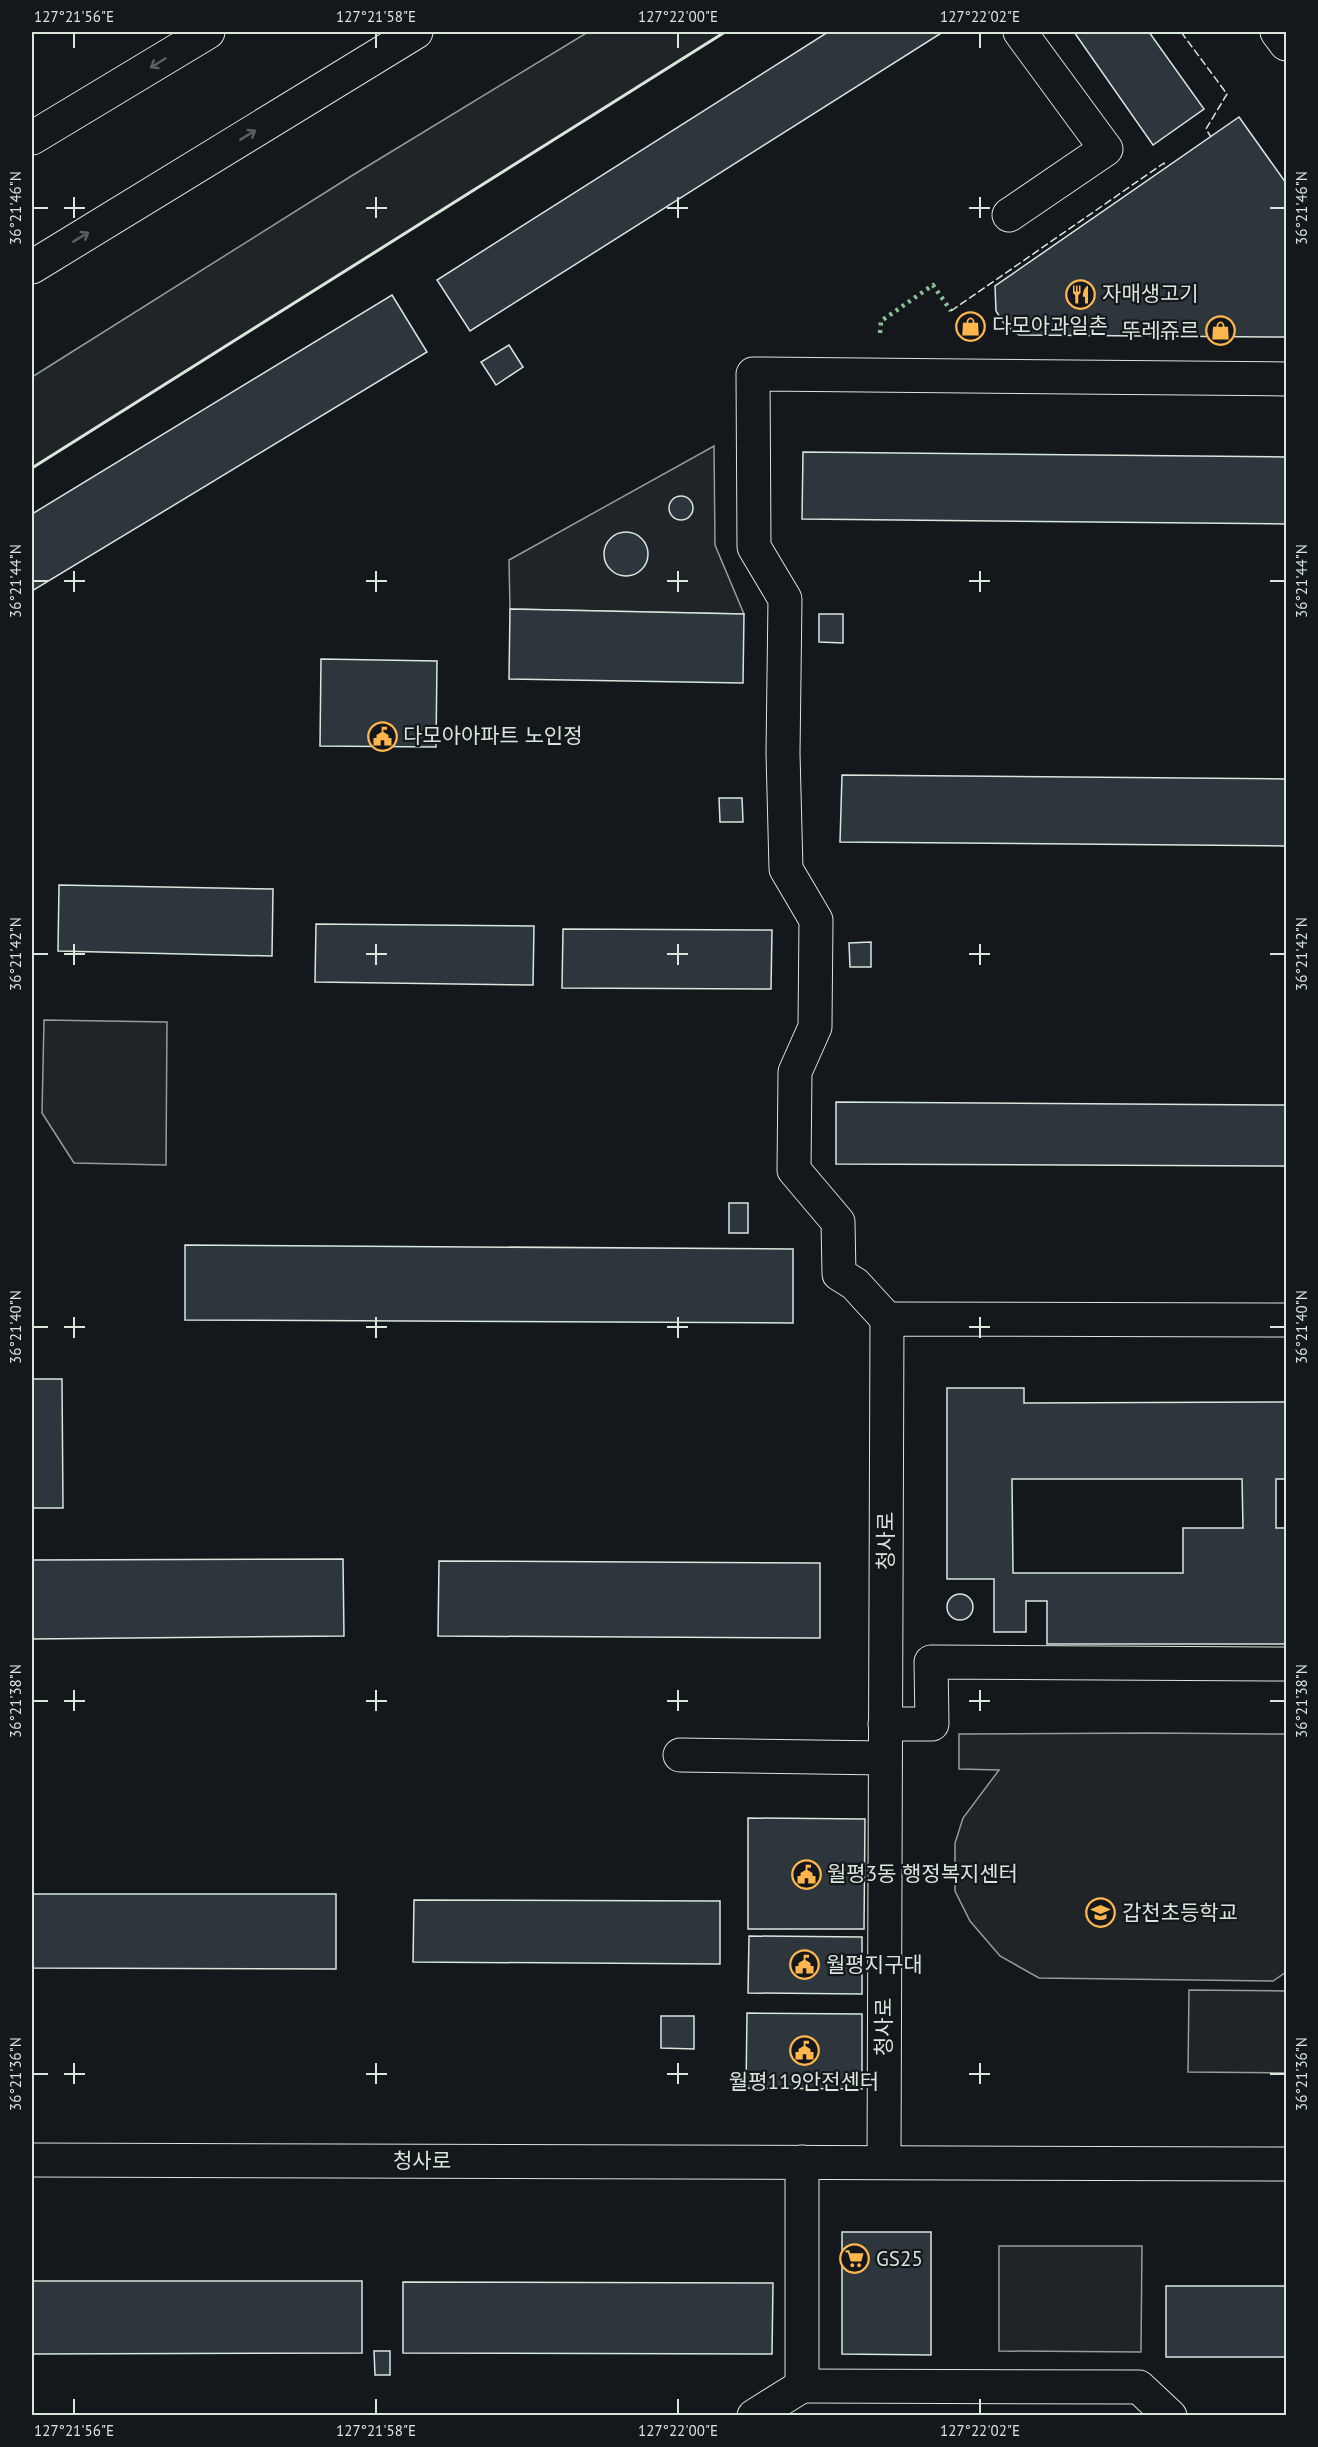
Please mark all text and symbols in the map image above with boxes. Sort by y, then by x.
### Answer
text: 127°21'56"E [34,7,114,26]
text: 127°21'58"E [336,7,416,26]
text: 127°22'00"E [638,7,718,26]
text: 127°22'02"E [940,7,1020,26]
one-way arrow [150,57,167,69]
one-way arrow [239,128,256,140]
text: 36°21'46"N [6,171,25,245]
text: 36°21'46"N [1292,171,1311,245]
one-way arrow [72,230,89,242]
restaurant icon: 자매생고기 [1065,278,1097,310]
place label: 자매생고기 [1102,280,1199,307]
shop icon: 다모아과일촌 [955,310,987,342]
place label: 다모아과일촌 [992,312,1108,339]
shop icon: 뚜레쥬르 [1204,315,1236,347]
place label: 뚜레쥬르 [1122,317,1199,344]
text: 36°21'44"N [6,544,25,618]
text: 36°21'44"N [1292,544,1311,618]
public building icon: 다모아아파트 노인정 [366,720,398,752]
place label: 다모아아파트 노인정 [403,722,583,749]
text: 36°21'42"N [6,917,25,991]
text: 36°21'42"N [1292,917,1311,991]
text: 36°21'40"N [6,1290,25,1364]
text: 36°21'40"N [1292,1290,1311,1364]
street label: 청사로 [872,1512,899,1570]
text: 36°21'38"N [6,1664,25,1738]
text: 36°21'38"N [1292,1664,1311,1738]
public building icon: 월평3동 행정복지센터 [790,1858,822,1890]
place label: 월평3동 행정복지센터 [827,1860,1018,1887]
school or university icon: 갑천초등학교 [1085,1897,1117,1929]
place label: 갑천초등학교 [1122,1899,1238,1926]
public building icon: 월평지구대 [789,1949,821,1981]
place label: 월평지구대 [826,1951,923,1978]
street label: 청사로 [870,1998,897,2056]
public building icon: 월평119안전센터 [788,2035,820,2067]
text: 36°21'36"N [6,2037,25,2111]
text: 36°21'36"N [1292,2037,1311,2111]
place label: 월평119안전센터 [729,2068,879,2095]
street label: 청사로 [393,2147,451,2174]
supermarket icon: GS25 [839,2243,871,2275]
place label: GS25 [876,2245,923,2272]
text: 127°21'56"E [34,2421,114,2440]
text: 127°21'58"E [336,2421,416,2440]
text: 127°22'00"E [638,2421,718,2440]
text: 127°22'02"E [940,2421,1020,2440]

